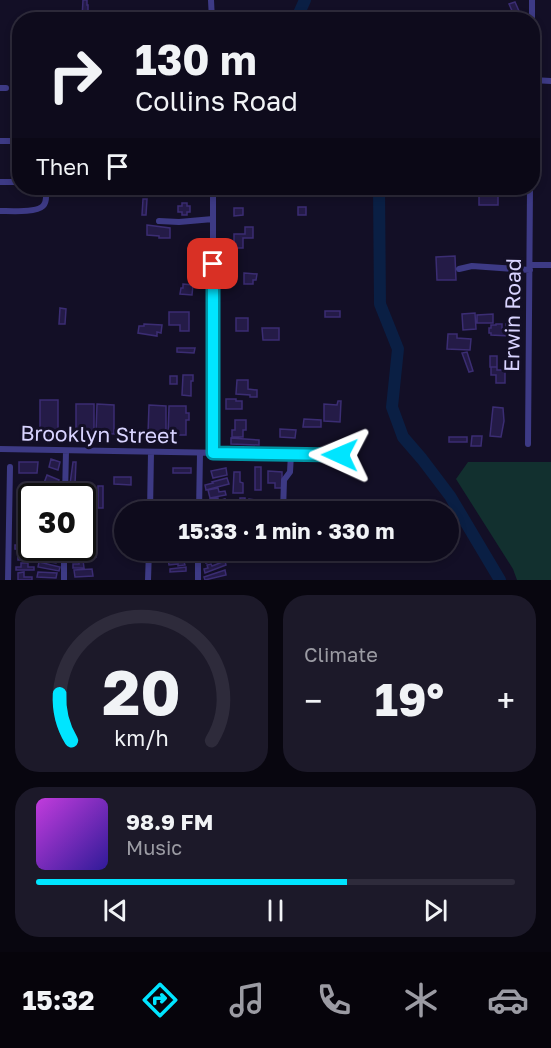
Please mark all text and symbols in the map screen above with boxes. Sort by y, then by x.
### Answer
text: 130 m [135,34,257,84]
icon: right [36,36,114,114]
text: Collins Road [135,85,298,117]
icon: arrive [101,150,134,183]
text: Then [36,153,89,180]
pin [187,238,238,289]
icon: arrive [196,247,229,280]
street label: Erwin Road [498,258,526,372]
street label: Brooklyn Street [20,420,178,448]
position arrow [308,423,372,487]
speed limit sign: 30 [18,483,96,561]
text: 15:33 · 1 min · 330 m [178,517,395,544]
text: Climate [304,642,378,666]
text: 20 [102,654,181,729]
text: 19° [375,672,444,726]
text: − [304,681,322,720]
text: + [497,681,515,720]
text: km/h [114,725,169,751]
text: 98.9 FM [126,808,213,835]
text: Music [126,835,182,859]
icon: previous [99,894,132,927]
icon: pause [259,894,292,927]
icon: next [419,894,452,927]
icon: directions [139,979,181,1021]
icon: music [226,979,268,1021]
icon: phone [313,979,355,1021]
icon: climate [400,979,442,1021]
icon: car [487,979,529,1021]
text: 15:32 [22,984,94,1016]

